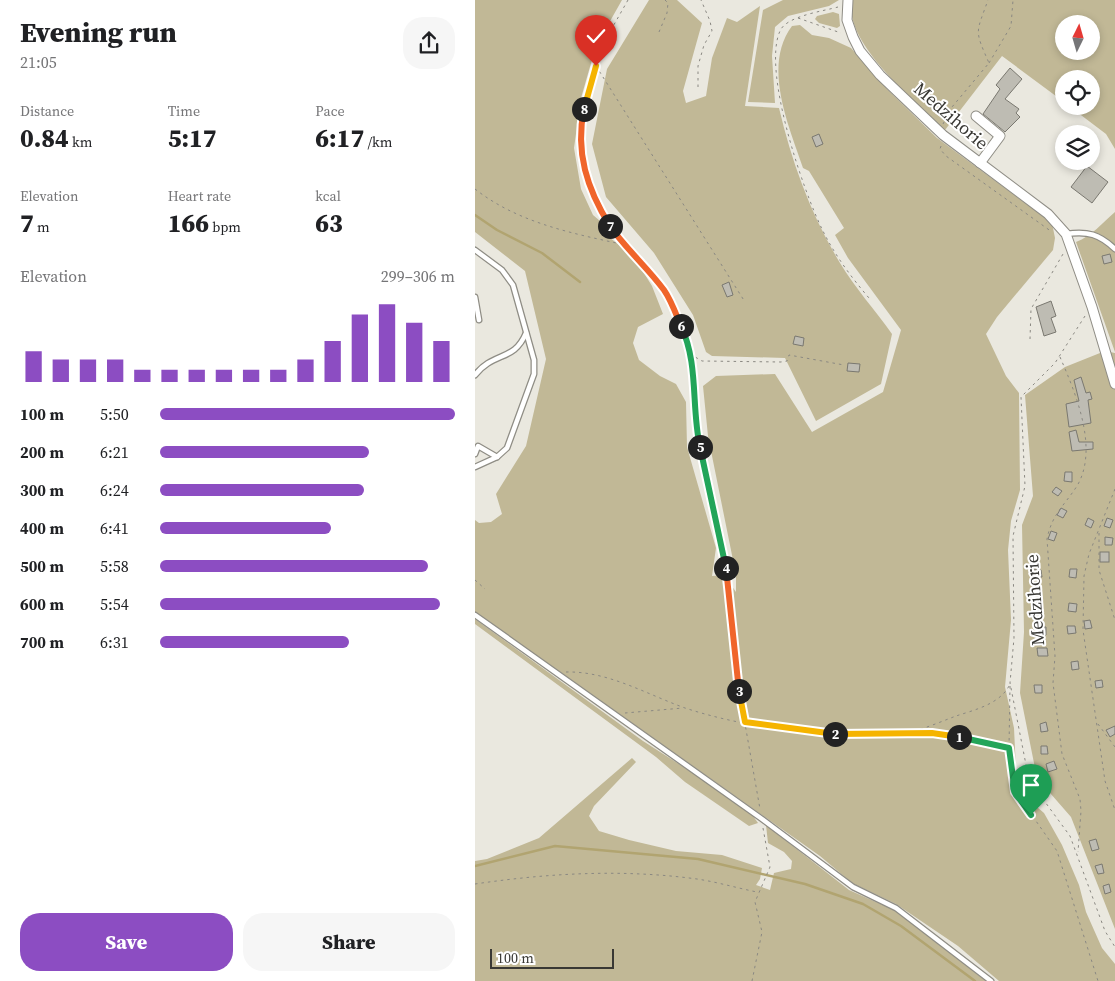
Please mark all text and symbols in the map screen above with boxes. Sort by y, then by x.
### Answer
text: Evening run [20,13,177,51]
pin [575,15,617,66]
north arrow [1055,15,1100,60]
map controls [1055,15,1100,170]
button: share [403,17,455,69]
icon: check [582,22,610,50]
text: 21:05 [20,51,57,73]
button: locate [1055,70,1100,115]
street label: Medzihorie [909,76,994,155]
pin: 8 [571,96,597,122]
text: 8 [581,99,588,119]
text: Distance [20,101,74,121]
text: Time [168,101,200,121]
text: Pace [315,101,345,121]
text: 0.84 [20,121,69,155]
text: 5:17 [168,121,216,155]
text: 6:17 [315,121,364,155]
button: layers [1055,125,1100,170]
text: km [69,132,92,152]
text: /km [364,132,392,152]
text: Elevation [20,186,78,206]
text: Heart rate [168,186,231,206]
text: kcal [315,186,341,206]
text: 7 [20,206,34,240]
text: 166 [168,206,209,240]
text: 63 [315,206,343,240]
pin: 7 [597,214,623,238]
text: 7 [607,216,614,236]
text: m [34,217,50,237]
text: bpm [209,217,241,237]
text: Elevation [20,265,87,287]
text: 299–306 m [381,265,455,287]
pin: 6 [669,314,693,338]
text: 6 [678,316,685,336]
text: 100 m [20,403,64,425]
text: 5:50 [100,403,129,425]
pin: 5 [687,434,713,460]
text: 5 [697,437,704,457]
text: 200 m [20,441,64,463]
text: 6:21 [100,441,129,463]
text: 300 m [20,479,64,501]
text: 6:24 [100,479,129,501]
text: 400 m [20,517,64,539]
text: 6:41 [100,517,129,539]
street label: Medzihorie [1019,553,1050,647]
text: 500 m [20,555,64,577]
text: 5:58 [100,555,129,577]
pin: 4 [713,556,739,580]
text: 4 [723,558,730,578]
text: 600 m [20,593,64,615]
text: 5:54 [100,593,129,615]
text: 700 m [20,631,64,653]
text: 6:31 [100,631,129,653]
pin: 3 [727,678,751,704]
text: 3 [736,681,743,701]
pin: 2 [823,722,847,746]
text: 2 [832,724,839,744]
pin: 1 [947,724,971,750]
text: 1 [956,727,963,747]
pin [1010,764,1052,815]
icon: arrive [1017,771,1045,799]
button: Save [20,913,233,971]
button: Share [243,913,455,971]
scale bar [490,946,614,969]
text: 100 m [497,948,534,968]

